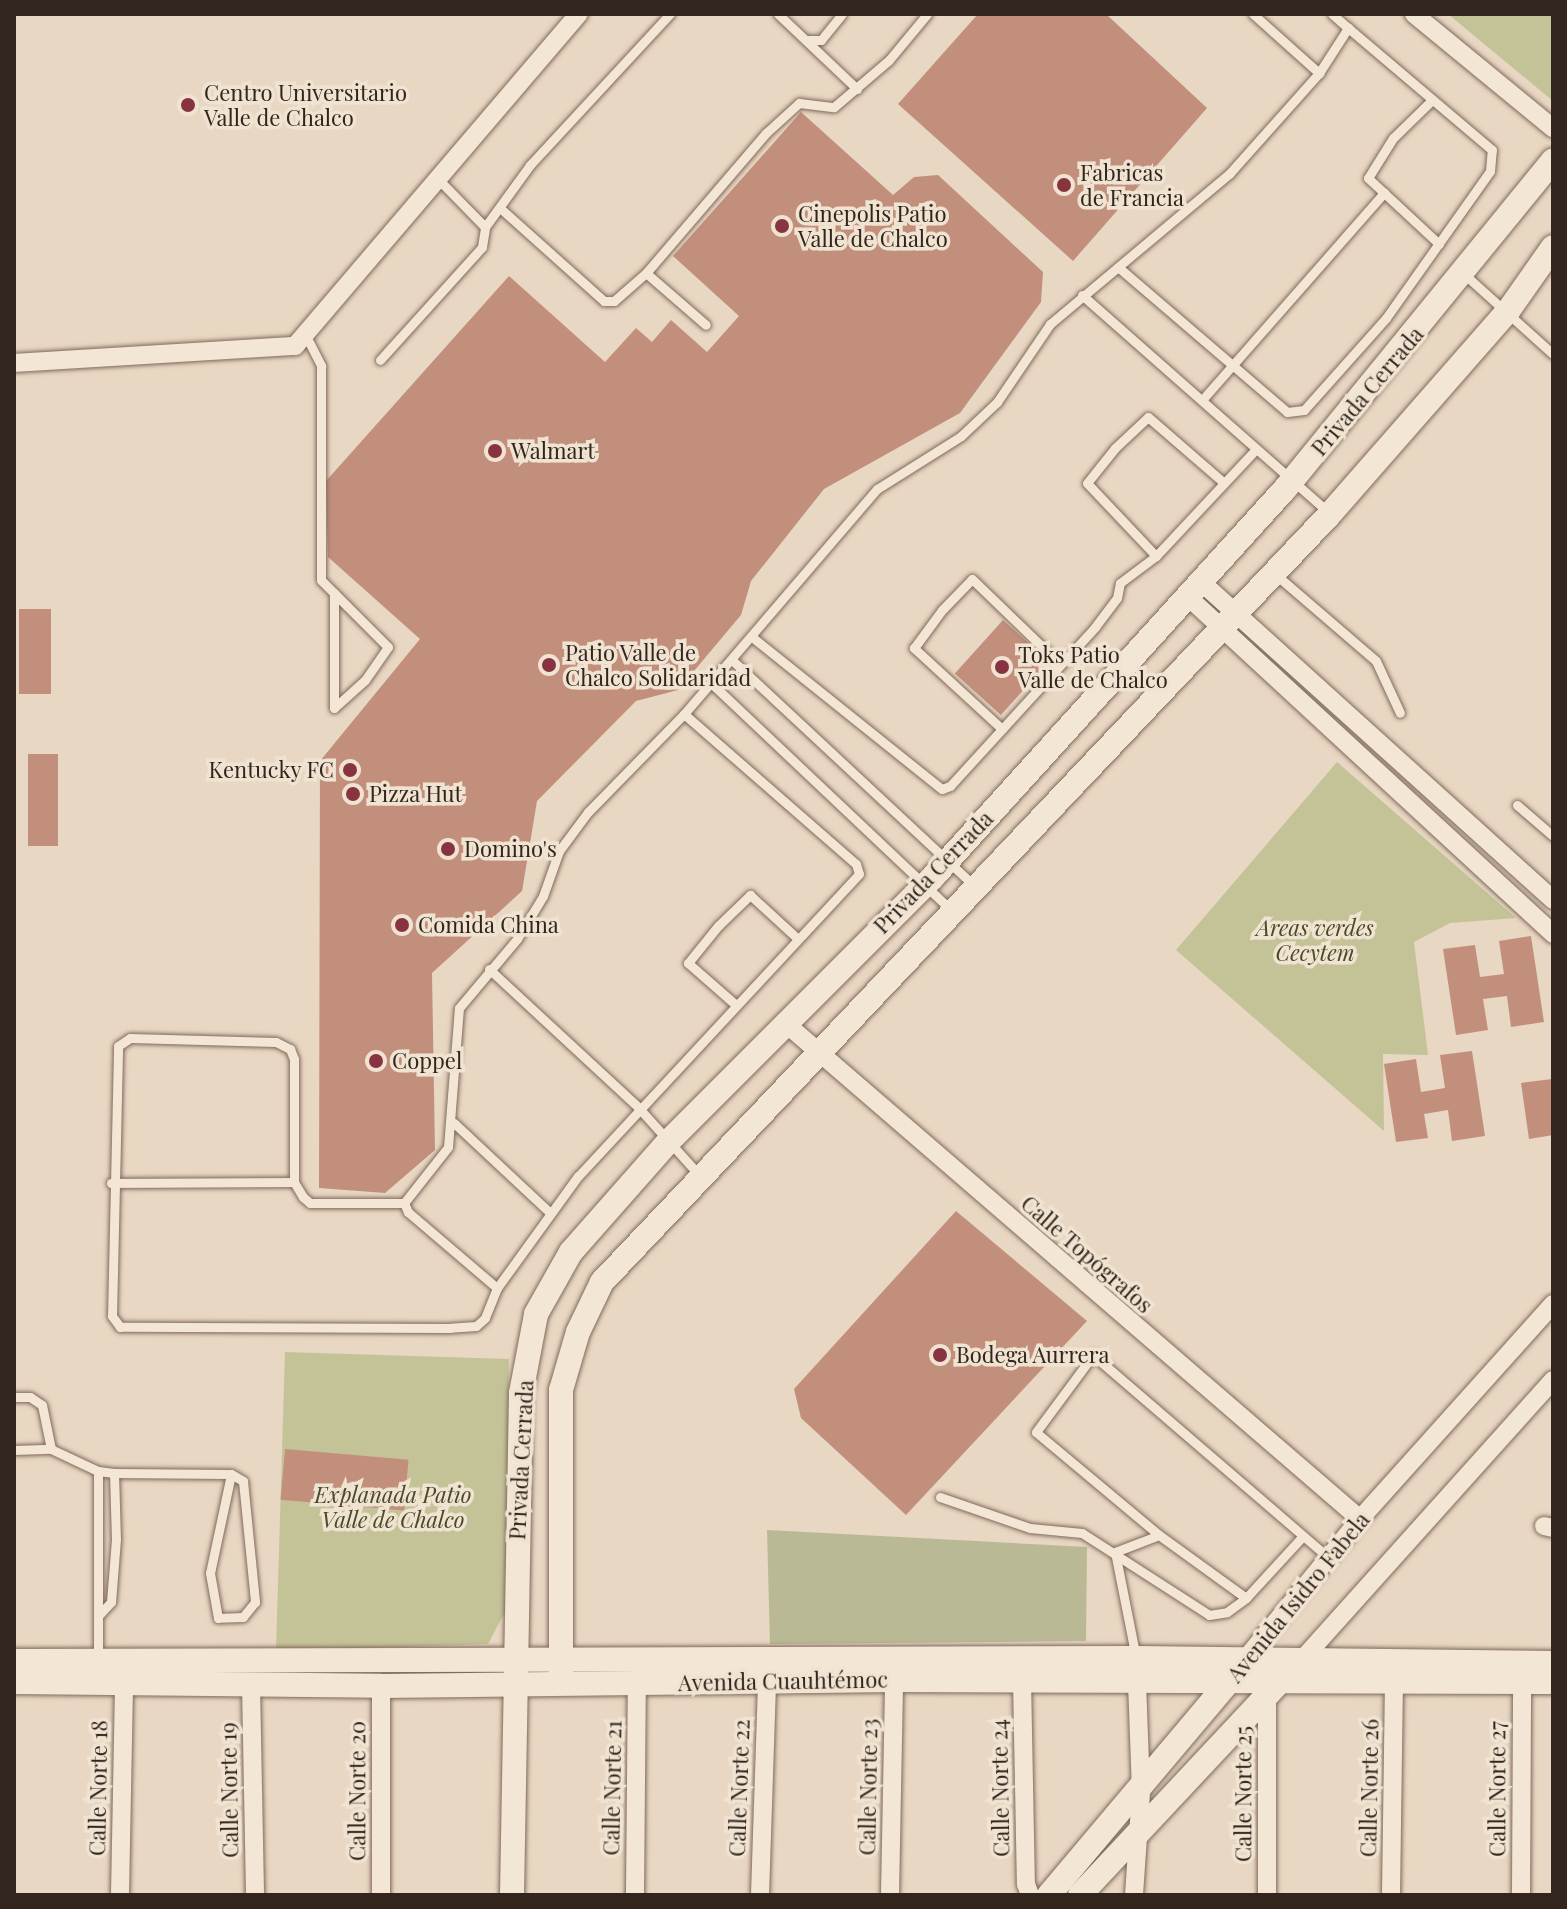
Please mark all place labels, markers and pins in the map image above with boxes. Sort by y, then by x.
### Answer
place label: Centro Universitario Valle de Chalco [204,79,407,130]
marker: Centro Universitario Valle de Chalco [179,96,197,114]
place label: Fabricas de Francia [1080,159,1184,210]
marker: Fabricas de Francia [1055,176,1073,194]
place label: Cinepolis Patio Valle de Chalco [798,200,948,252]
marker: Cinepolis Patio Valle de Chalco [773,217,791,235]
place label: Walmart [511,438,595,464]
marker: Walmart [486,442,504,460]
place label: Patio Valle de Chalco Solidaridad [565,639,751,690]
place label: Toks Patio Valle de Chalco [1018,641,1168,692]
marker: Patio Valle de Chalco Solidaridad [540,656,558,674]
marker: Toks Patio Valle de Chalco [993,658,1011,676]
place label: Kentucky FC [208,757,334,783]
marker: Kentucky FC [341,761,359,779]
place label: Pizza Hut [369,781,463,807]
marker: Pizza Hut [344,785,362,803]
place label: Domino's [464,836,557,862]
marker: Domino's [439,840,457,858]
place label: Comida China [418,912,559,938]
marker: Comida China [393,916,411,934]
place label: Coppel [392,1048,462,1074]
marker: Coppel [367,1052,385,1070]
place label: Bodega Aurrera [956,1342,1111,1368]
marker: Bodega Aurrera [931,1346,949,1364]

